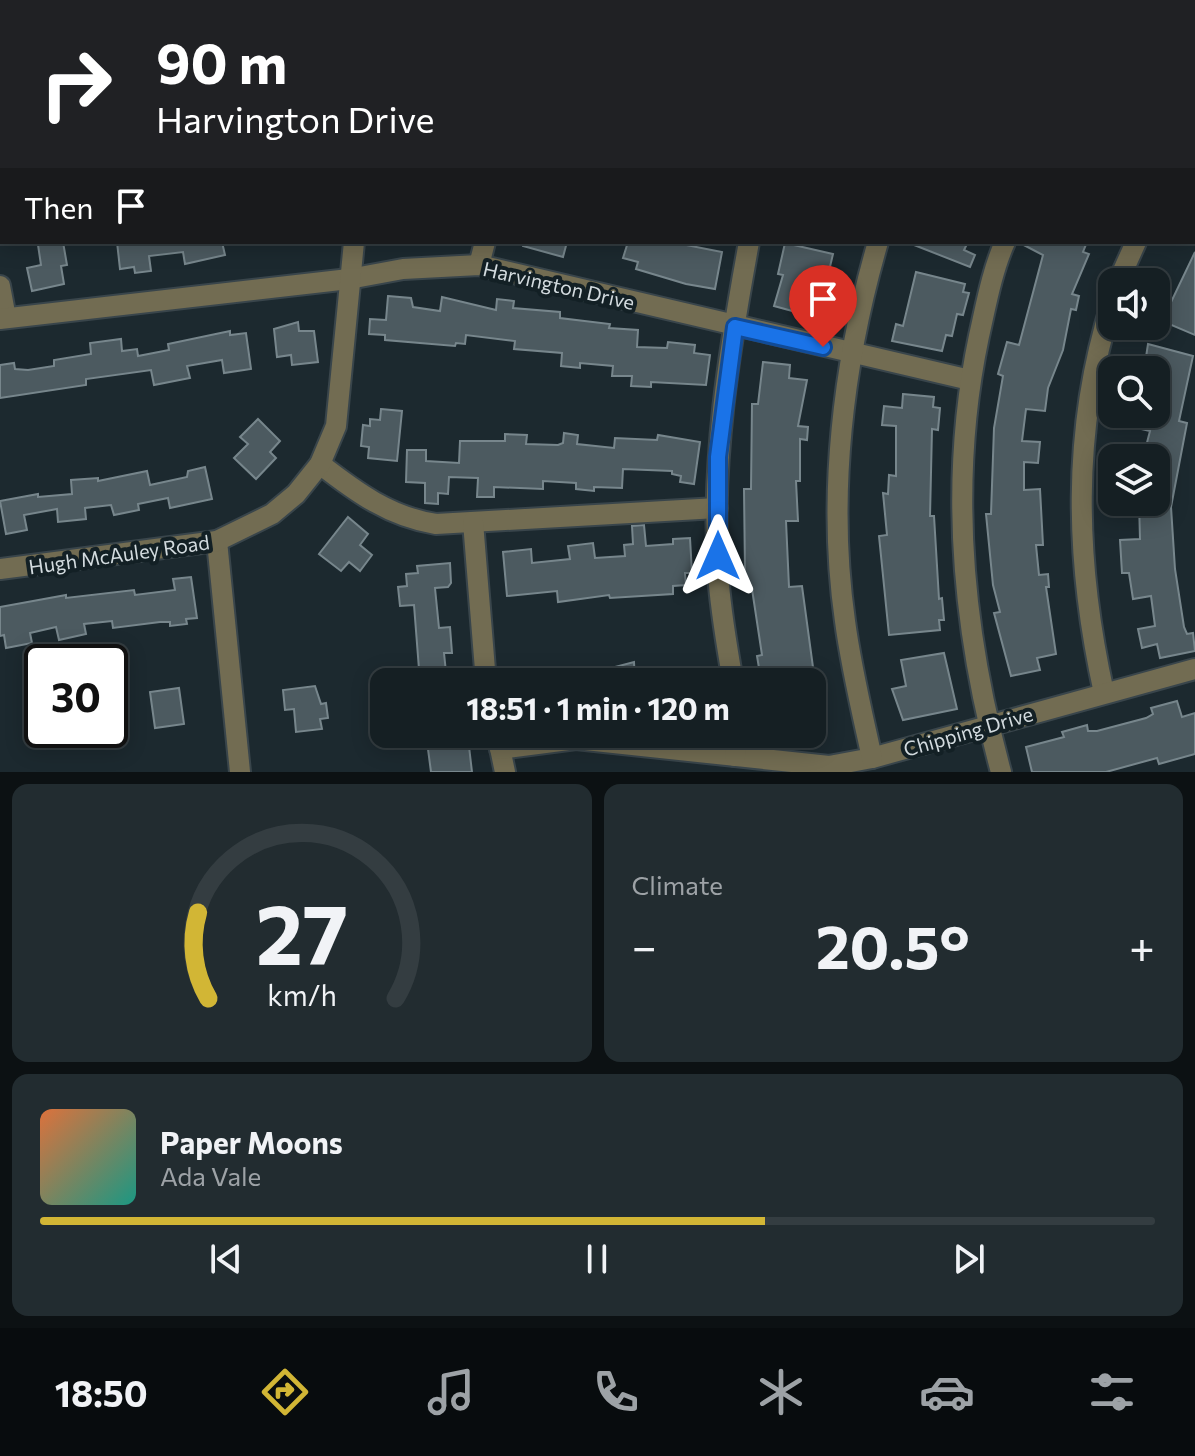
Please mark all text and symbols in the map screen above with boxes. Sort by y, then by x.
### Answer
text: 90 m [156,27,287,96]
icon: right [24,32,128,136]
text: Harvington Drive [156,96,435,140]
icon: arrive [109,184,153,228]
text: Then [24,188,93,225]
street label: Harvington Drive [481,256,637,314]
pin [789,265,857,347]
map controls [1098,268,1170,516]
button: sound [1098,268,1170,340]
icon: arrive [801,277,845,321]
button: search [1098,356,1170,428]
button: layers [1098,444,1170,516]
position arrow [676,514,760,598]
street label: Hugh McAuley Road [27,529,211,579]
speed limit sign: 30 [24,644,128,748]
text: 18:51 · 1 min · 120 m [466,689,730,726]
street label: Chipping Drive [901,701,1035,761]
text: Climate [632,869,723,900]
text: 27 [255,880,348,982]
text: 20.5° [816,908,970,981]
text: − [632,918,657,972]
text: + [1129,918,1155,972]
text: km/h [267,977,337,1012]
text: Paper Moons [160,1123,343,1160]
text: Ada Vale [160,1160,261,1191]
icon: previous [204,1237,248,1281]
icon: pause [575,1237,619,1281]
icon: next [947,1237,991,1281]
icon: directions [257,1364,313,1420]
icon: music [423,1364,479,1420]
icon: phone [588,1364,644,1420]
icon: climate [753,1364,809,1420]
icon: car [919,1364,975,1420]
icon: filters [1084,1364,1140,1420]
text: 18:50 [55,1370,148,1414]

